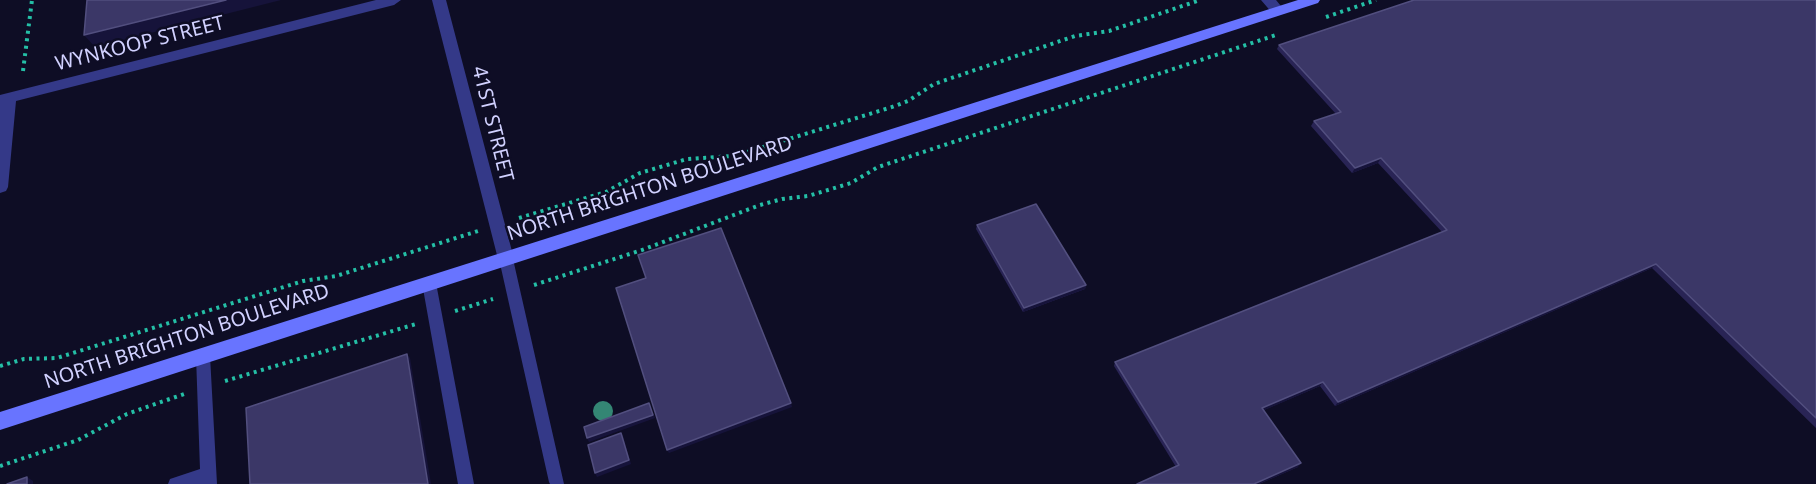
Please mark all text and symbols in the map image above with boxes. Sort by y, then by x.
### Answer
street label: WYNKOOP STREET [53,11,227,77]
street label: 41ST STREET [466,64,518,184]
street label: NORTH BRIGHTON BOULEVARD [504,131,796,247]
street label: NORTH BRIGHTON BOULEVARD [41,279,333,395]

